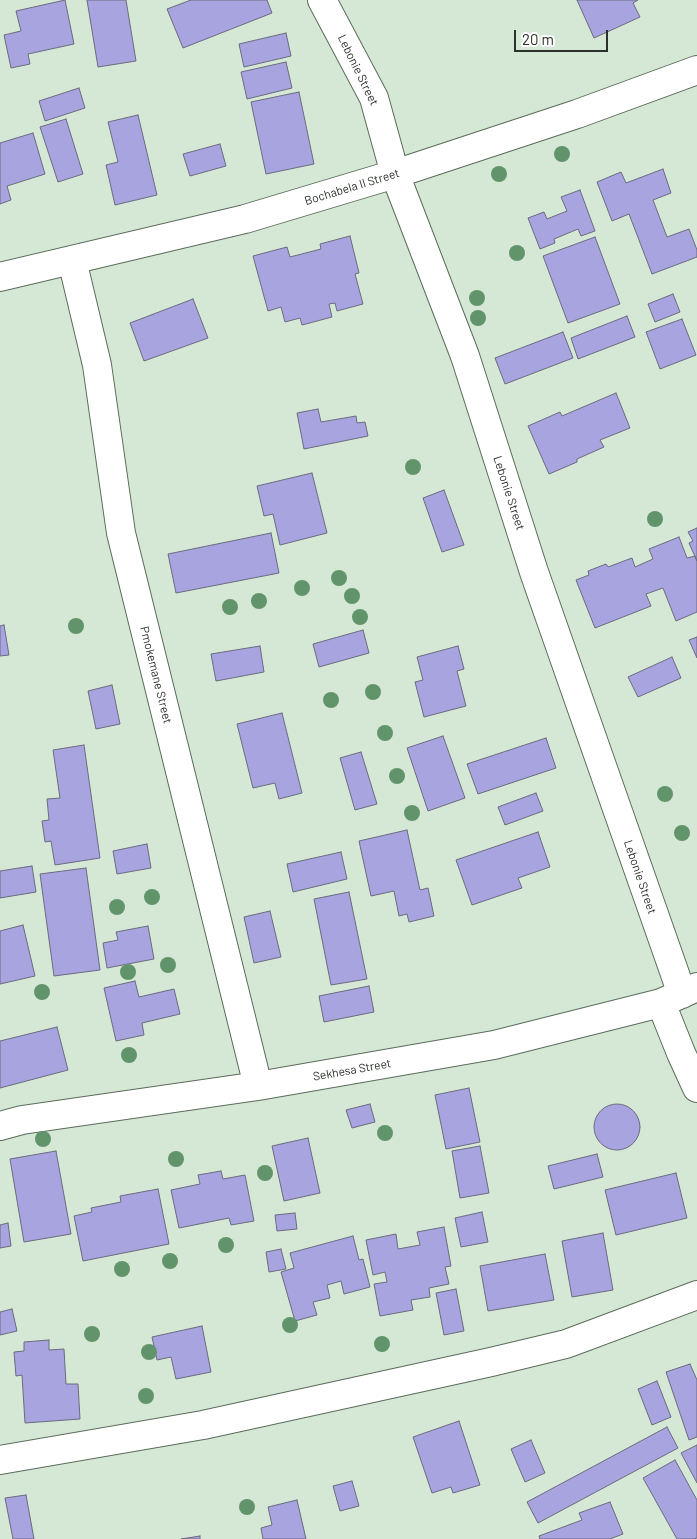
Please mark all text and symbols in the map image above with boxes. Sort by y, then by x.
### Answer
scale bar [517,20,611,52]
text: 20 m [522,30,554,48]
street label: Lebonie Street [335,32,381,108]
street label: Bochabela II Street [303,166,401,208]
street label: Lebonie Street [490,454,528,532]
street label: Pmokemane Street [137,625,175,725]
street label: Lebonie Street [621,838,659,916]
street label: Sekhesa Street [312,1056,392,1084]

